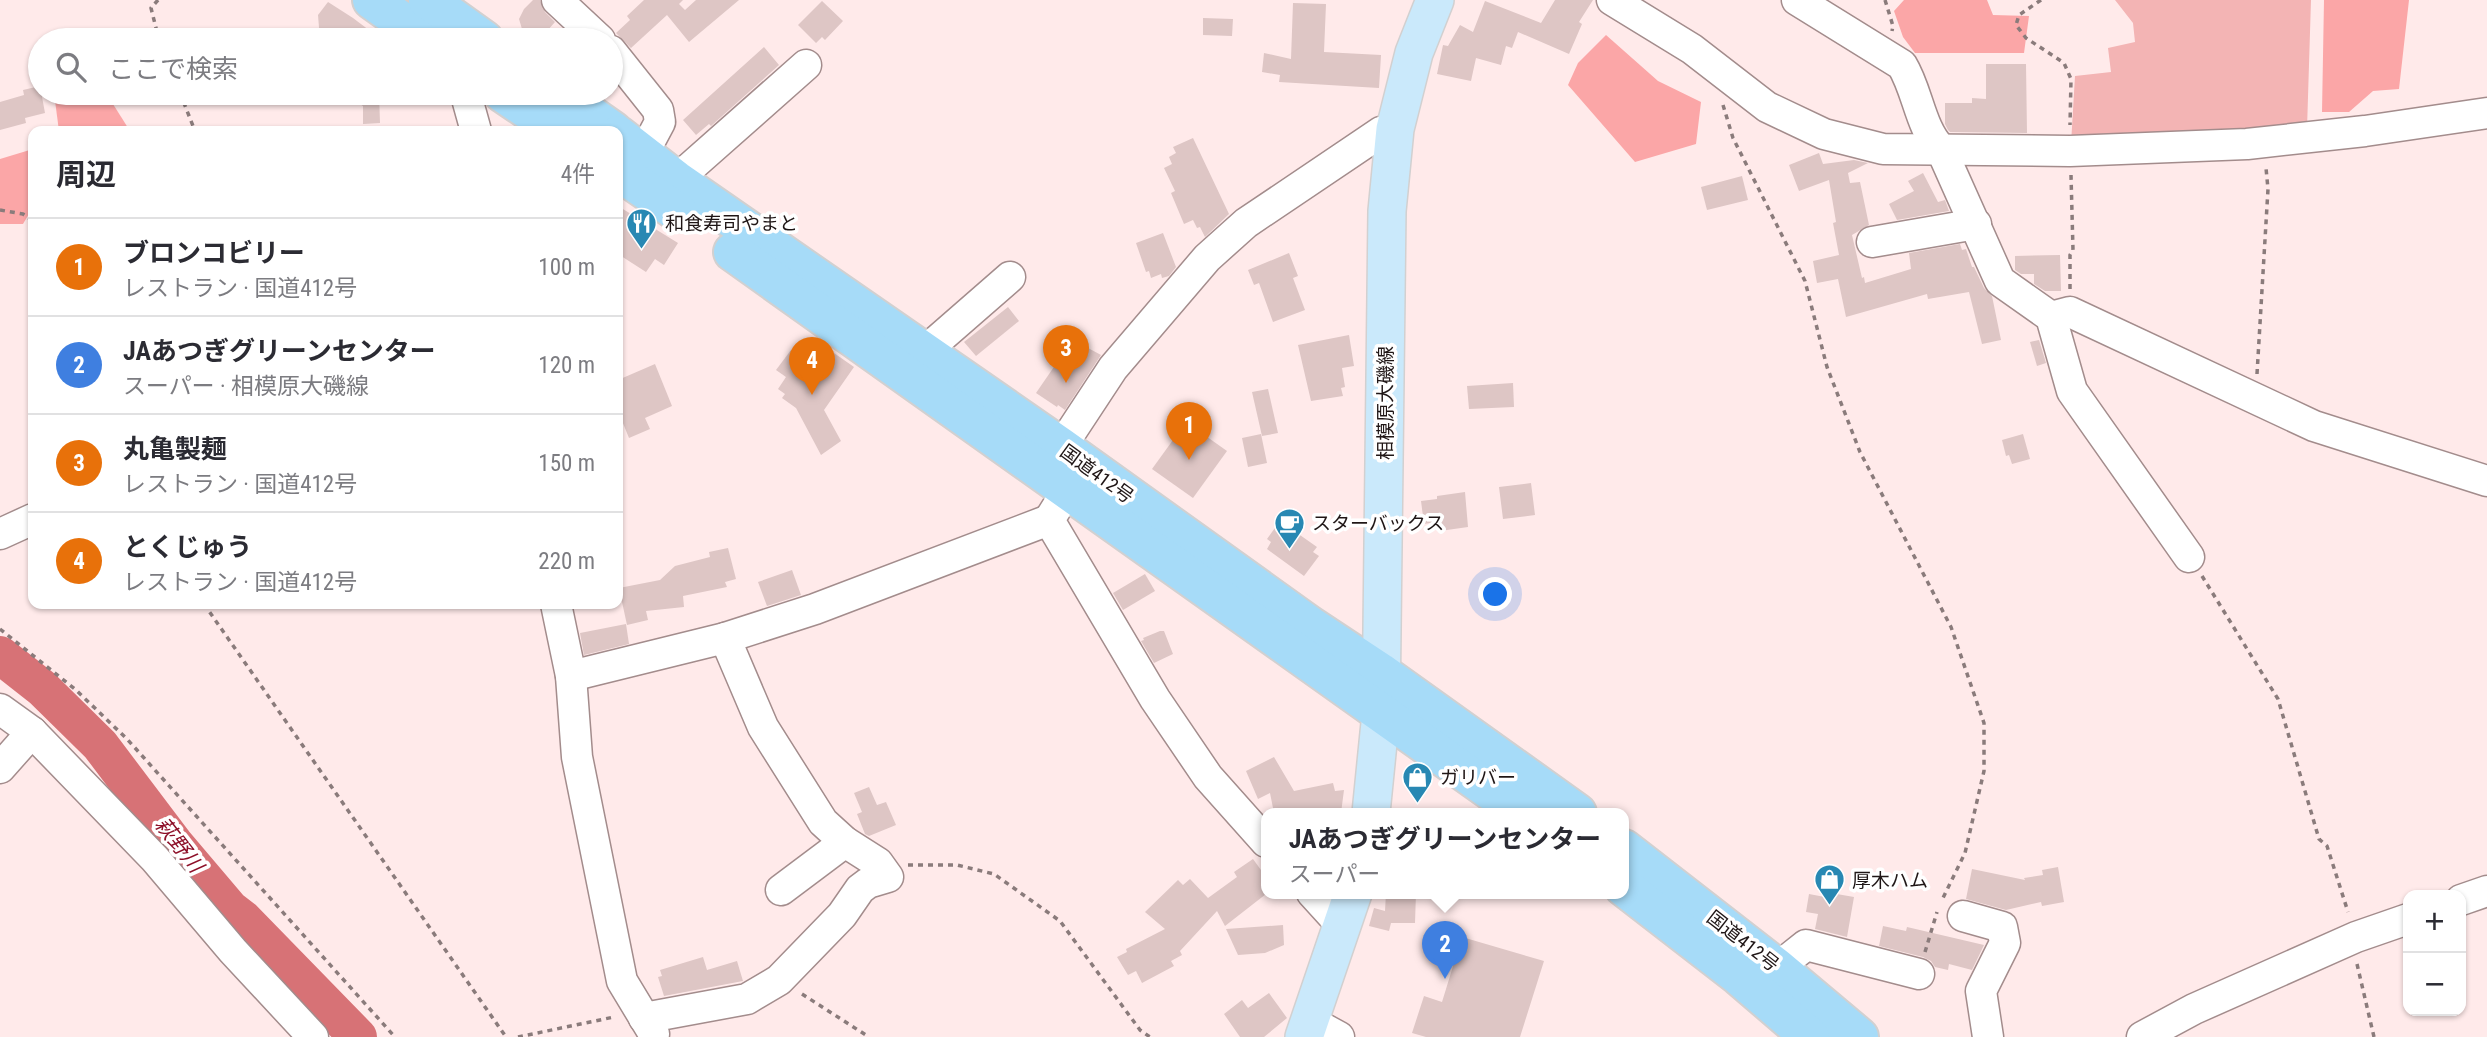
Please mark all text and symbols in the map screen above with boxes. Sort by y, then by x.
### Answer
search box [28,28,623,105]
icon: search [52,48,90,86]
text: ここで検索 [108,54,238,84]
text: 周辺 [56,157,116,192]
text: 4件 [561,161,595,188]
restaurant icon: 和食寿司やまと [625,206,659,250]
place label: 和食寿司やまと [665,212,798,235]
text: ブロンコビリー [123,238,305,268]
text: 1 [73,254,85,281]
text: 100 m [538,254,595,281]
text: レストラン · 国道412号 [123,275,357,302]
pin: 3 [1043,325,1089,383]
text: JAあつぎグリーンセンター [123,336,436,366]
pin: 4 [789,337,835,395]
street label: 相模原大磯線 [1374,346,1397,460]
text: 2 [73,352,85,379]
text: 120 m [538,352,595,379]
text: スーパー · 相模原大磯線 [123,373,369,400]
pin: 1 [1166,402,1212,460]
text: 丸亀製麺 [123,434,227,464]
street label: 国道412号 [1056,440,1138,508]
text: 3 [73,450,85,477]
text: 150 m [538,450,595,477]
text: レストラン · 国道412号 [123,471,357,498]
cafe icon: スターバックス [1272,506,1306,550]
place label: スターバックス [1312,512,1444,535]
text: とくじゅう [123,532,252,562]
text: 4 [73,548,85,575]
text: 220 m [538,548,595,575]
text: レストラン · 国道412号 [123,569,357,596]
your location [1478,577,1512,611]
shop icon: ガリバー [1400,760,1434,804]
place label: ガリバー [1440,766,1516,789]
popup [1261,808,1629,899]
water label: 萩野川 [150,813,209,879]
text: JAあつぎグリーンセンター [1289,824,1601,854]
text: スーパー [1289,861,1380,888]
shop icon: 厚木ハム [1812,863,1846,907]
place label: 厚木ハム [1852,869,1928,892]
map controls [2403,890,2466,1016]
button: + [2403,890,2466,953]
street label: 国道412号 [1702,906,1784,976]
pin: 2 [1422,921,1468,979]
button: − [2403,953,2466,1016]

